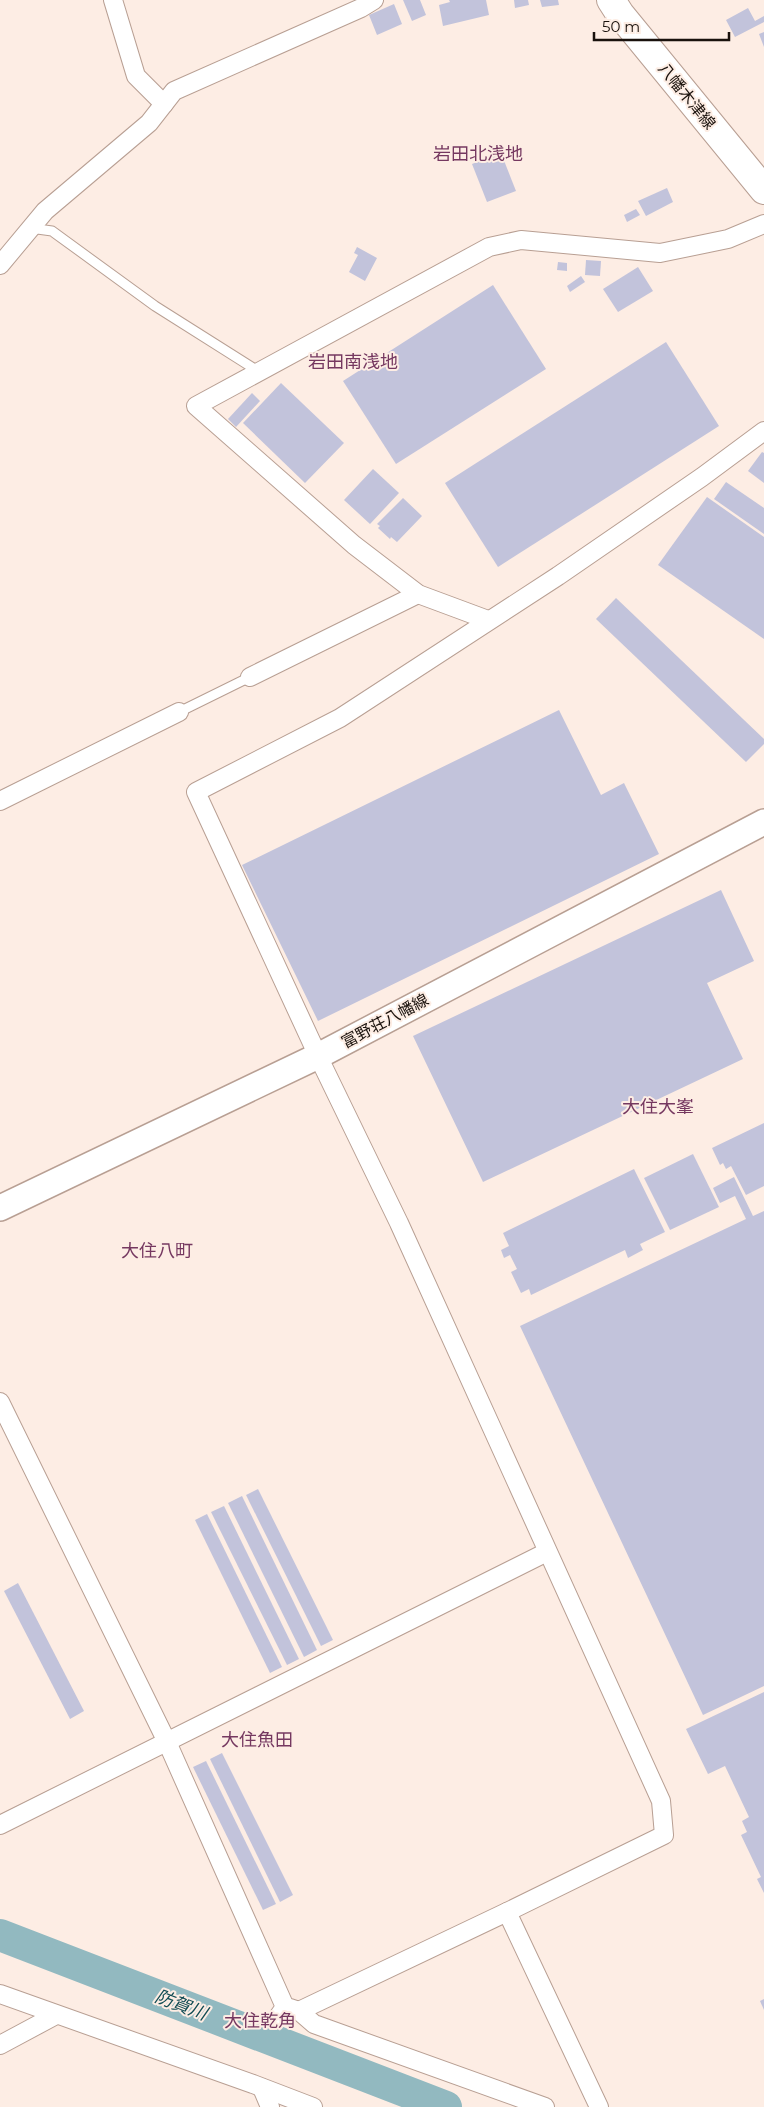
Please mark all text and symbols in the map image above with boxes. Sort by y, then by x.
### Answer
scale bar [594,10,729,42]
text: 50 m [602,17,640,36]
street label: 八幡木津線 [654,59,720,133]
district label: 岩田北浅地 [433,143,523,165]
district label: 岩田南浅地 [308,351,398,373]
street label: 富野荘八幡線 [338,990,432,1052]
district label: 大住大峯 [622,1096,694,1118]
district label: 大住八町 [121,1240,193,1262]
district label: 大住魚田 [221,1729,293,1751]
water label: 防賀川 [152,1985,212,2026]
district label: 大住乾角 [224,2010,296,2032]

